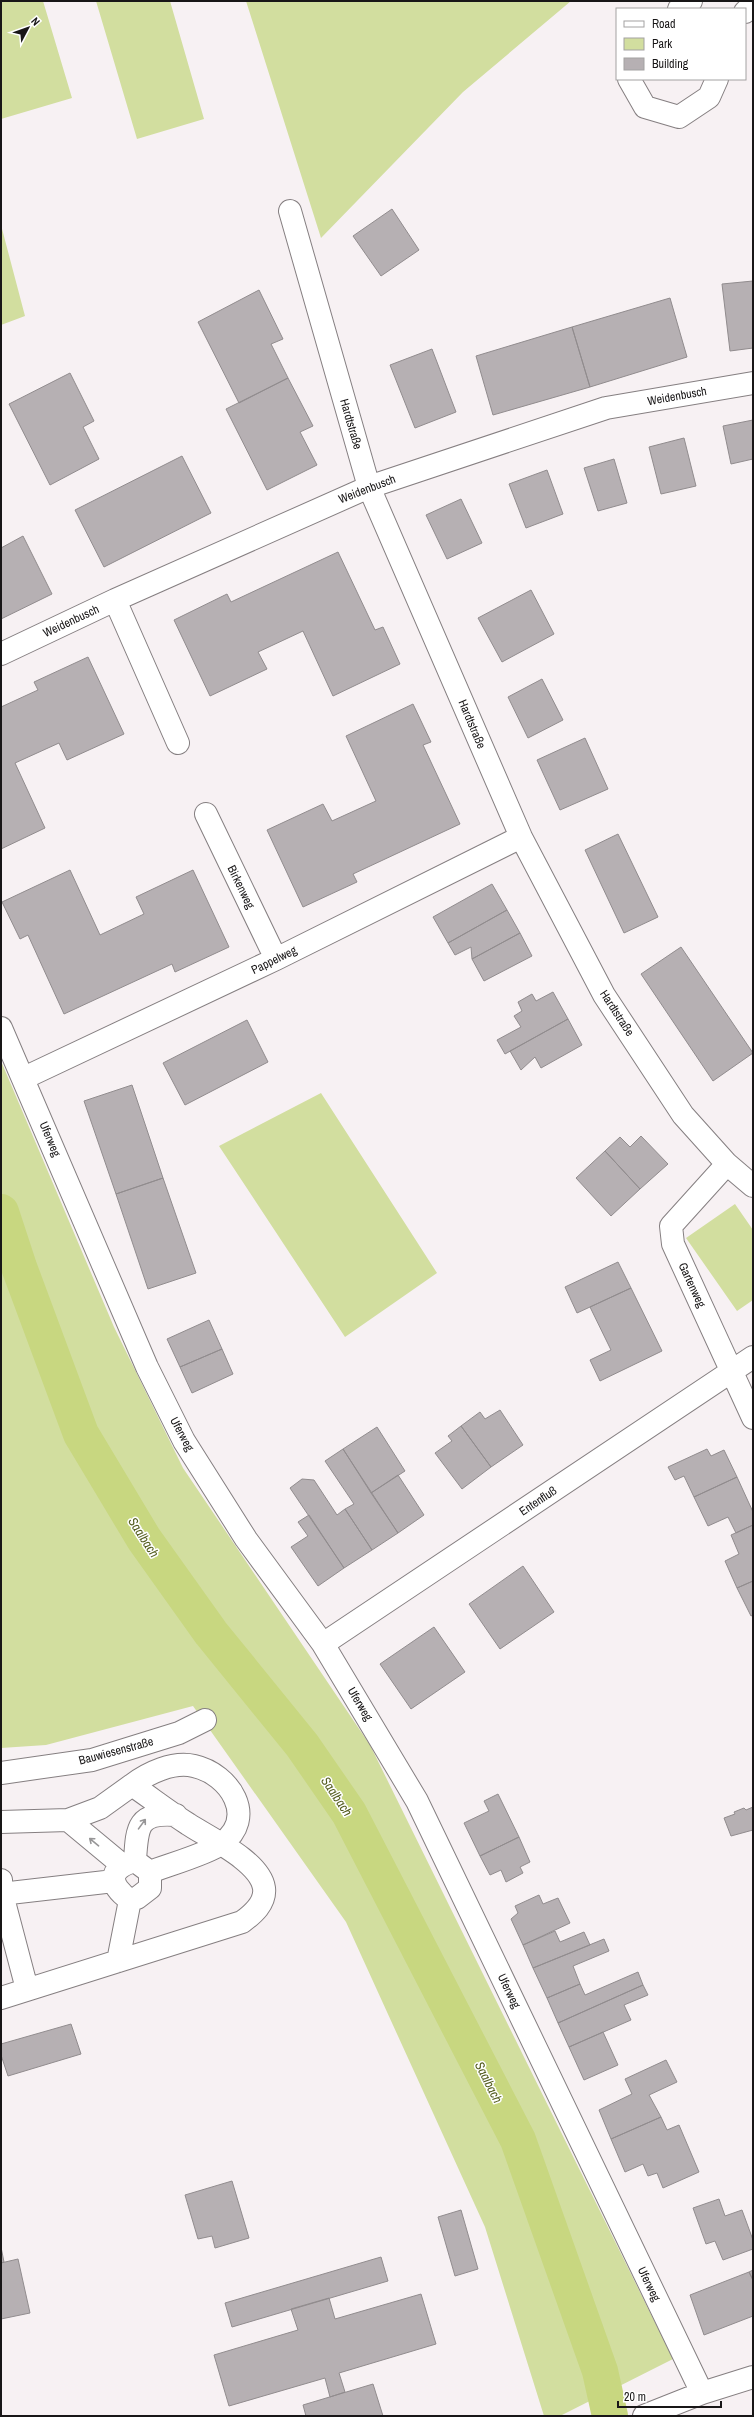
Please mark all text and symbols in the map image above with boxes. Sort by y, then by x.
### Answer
north arrow [8,8,48,48]
legend [616,8,746,80]
text: N [28,14,43,28]
text: Road [652,16,676,32]
text: Park [652,36,672,52]
text: Building [652,56,689,72]
street label: Weidenbusch [646,383,708,409]
street label: Hardtstraße [336,397,366,451]
street label: Weidenbusch [336,471,398,507]
street label: Weidenbusch [40,601,102,641]
street label: Hardtstraße [454,697,490,751]
street label: Birkenweg [224,863,259,912]
street label: Pappelweg [249,942,300,978]
street label: Hardtstraße [596,987,638,1039]
street label: Uferweg [35,1119,65,1159]
street label: Gartenweg [675,1260,710,1311]
street label: Uferweg [166,1414,198,1454]
street label: Entenfluß [516,1483,560,1519]
water label: Saalbach [124,1514,163,1561]
street label: Uferweg [344,1684,377,1724]
street label: Bauwiesenstraße [77,1733,155,1769]
water label: Saalbach [317,1773,356,1820]
one-way arrow [138,1819,146,1830]
one-way arrow [90,1838,100,1847]
street label: Uferweg [494,1971,524,2011]
water label: Saalbach [471,2059,506,2106]
street label: Uferweg [634,2264,664,2304]
scale bar [618,2383,721,2409]
text: 20 m [624,2389,646,2405]

